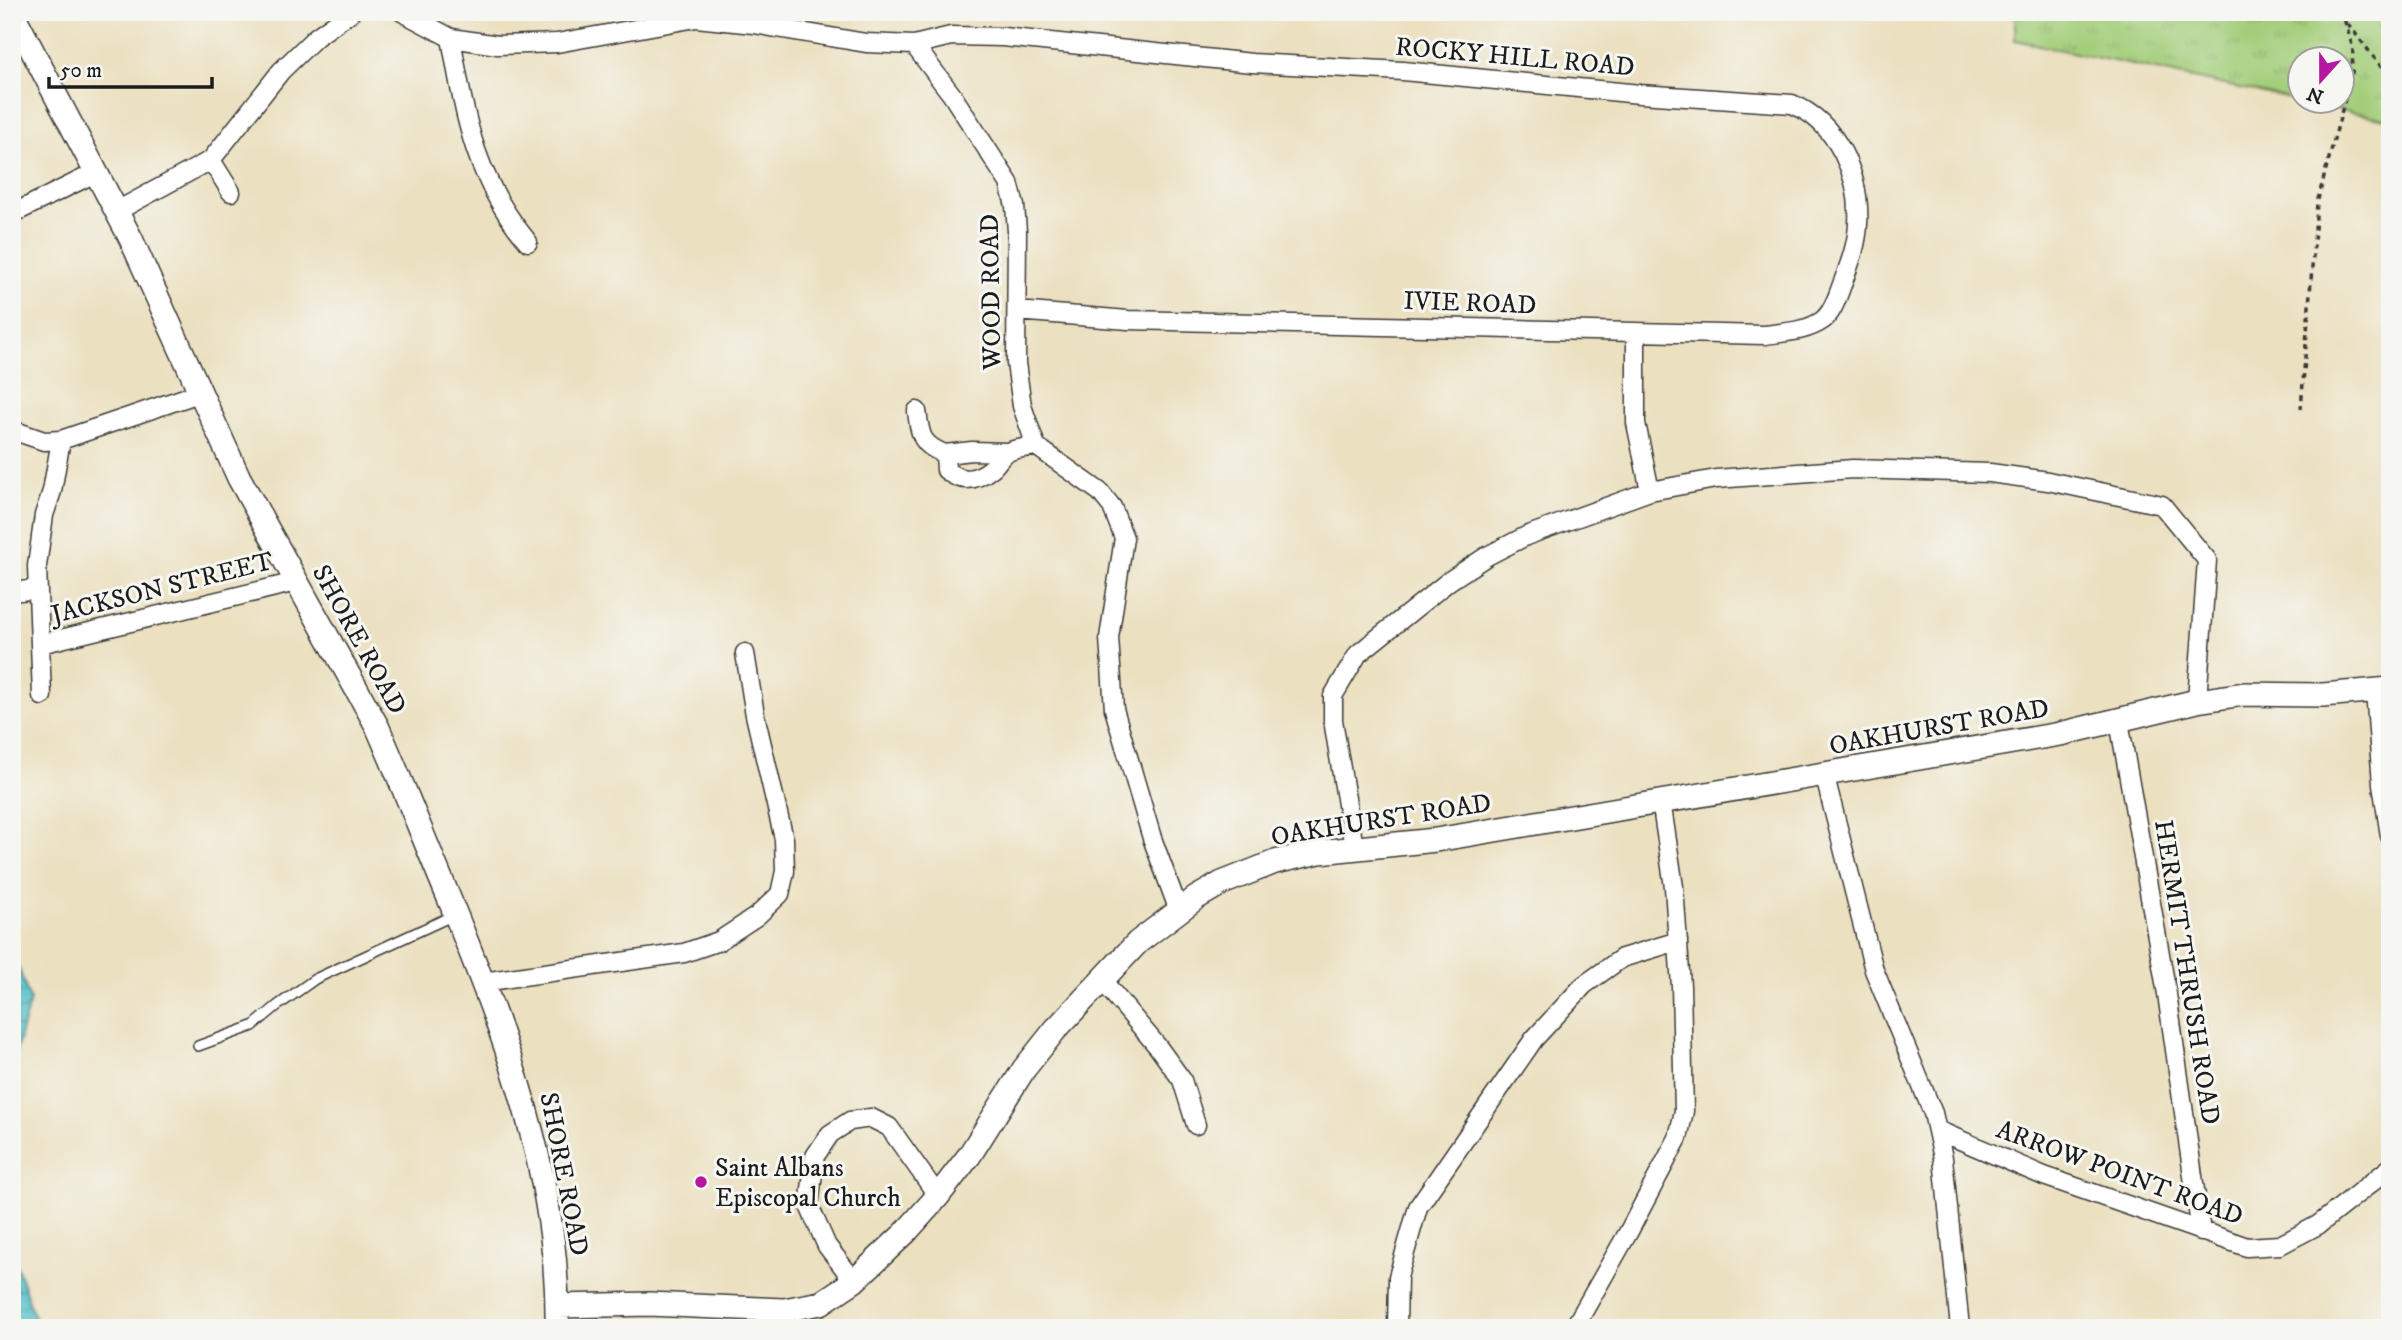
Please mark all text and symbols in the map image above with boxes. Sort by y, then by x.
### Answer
street label: ROCKY HILL ROAD [1394,31,1636,84]
scale bar [49,46,212,90]
north arrow [2286,46,2356,116]
text: 50 m [60,58,102,84]
text: N [2304,81,2327,108]
street label: WOOD ROAD [974,214,1009,371]
street label: IVIE ROAD [1403,285,1537,322]
street label: JACKSON STREET [46,545,277,632]
street label: SHORE ROAD [304,559,413,720]
street label: OAKHURST ROAD [1827,692,2052,763]
street label: OAKHURST ROAD [1269,787,1494,854]
street label: HERMIT THRUSH ROAD [2146,818,2227,1127]
street label: SHORE ROAD [532,1090,596,1259]
street label: ARROW POINT ROAD [1992,1113,2247,1233]
place label: Saint Albans Episcopal Church [715,1152,901,1215]
marker: Saint Albans Episcopal Church [693,1174,709,1190]

